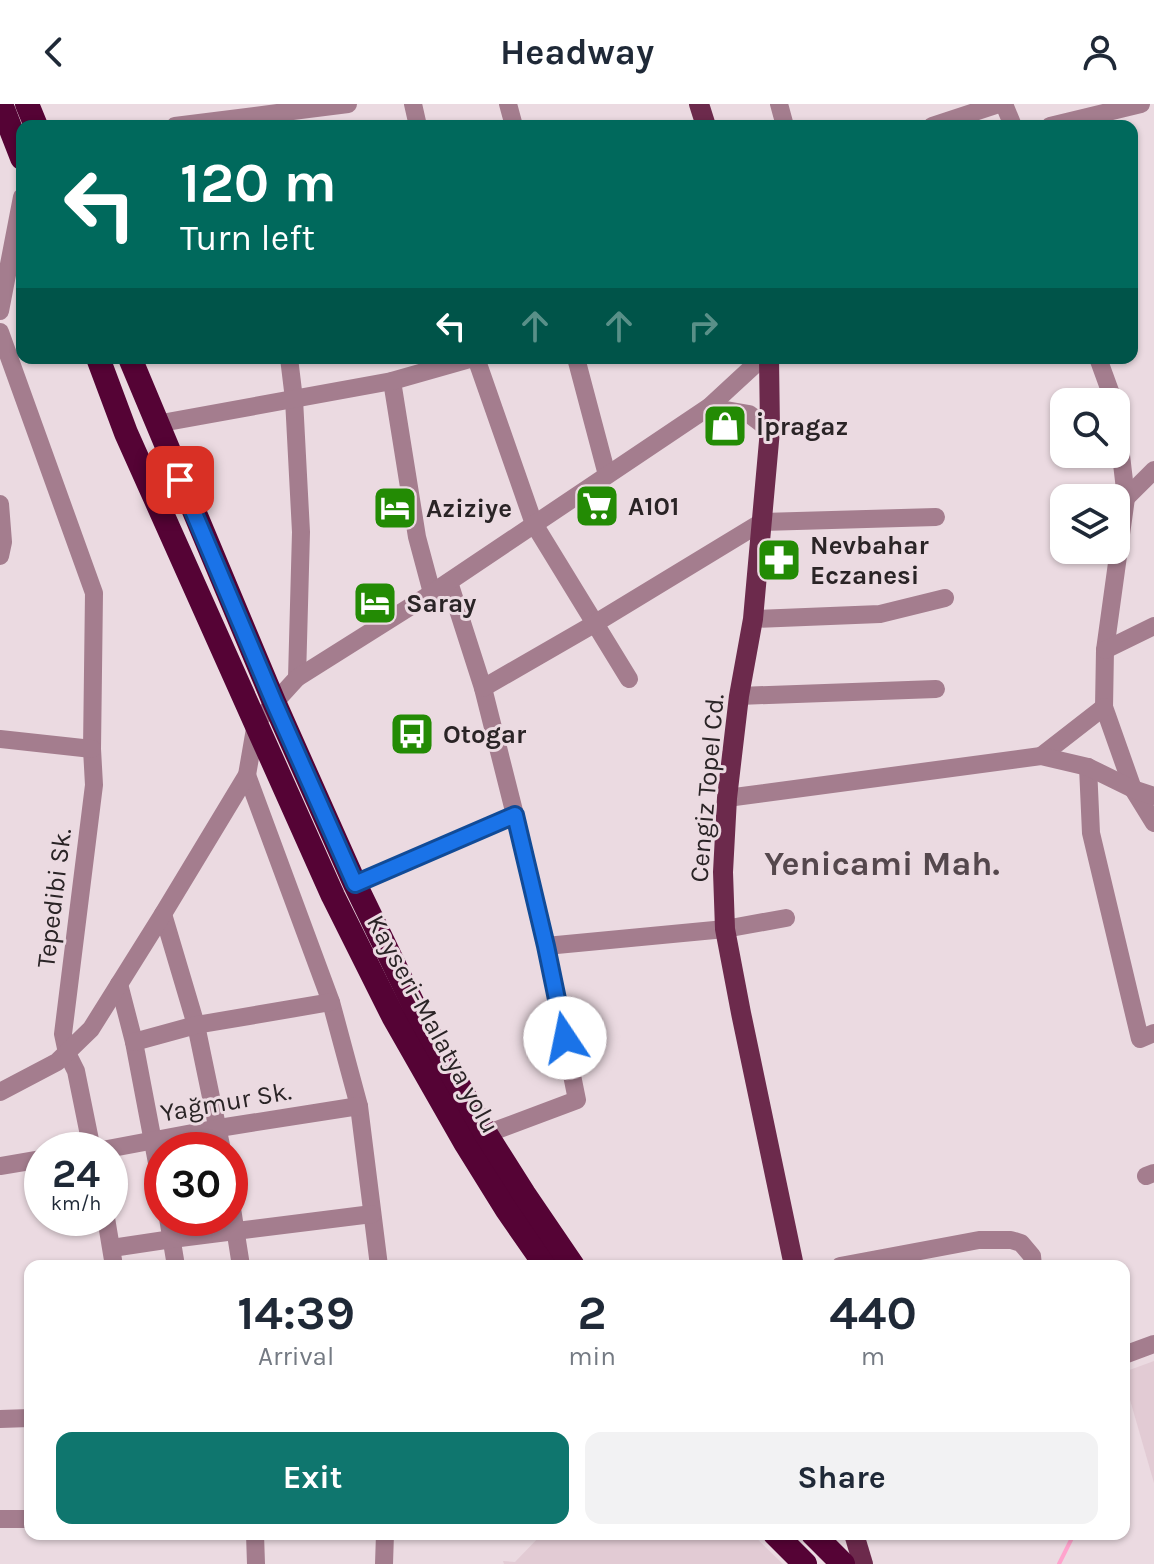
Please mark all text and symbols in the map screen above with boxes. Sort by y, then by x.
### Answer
icon: back [32,30,76,74]
icon: person [1078,30,1122,74]
text: Headway [500,31,654,73]
text: 120 m [180,150,337,215]
icon: left [48,152,152,256]
text: Turn left [180,217,315,259]
icon: left [429,304,473,348]
icon: ahead [513,304,557,348]
icon: ahead [597,304,641,348]
icon: right [681,304,725,348]
map controls [1050,388,1130,564]
button: search [1050,388,1130,468]
shop icon: İpragaz [701,402,749,450]
place label: İpragaz [756,411,848,442]
pin [146,446,214,514]
icon: arrive [158,458,202,502]
supermarket icon: A101 [573,482,621,530]
hotel icon: Aziziye [371,484,419,532]
button: layers [1050,484,1130,564]
place label: A101 [628,491,679,522]
place label: Aziziye [426,493,512,524]
place label: Nevbahar Eczanesi [810,530,929,591]
pharmacy icon: Nevbahar Eczanesi [755,536,803,584]
hotel icon: Saray [351,579,399,627]
place label: Saray [406,588,476,619]
street label: Cengiz Topel Cd. [683,692,731,884]
bus stop icon: Otogar [388,710,436,758]
place label: Otogar [443,719,527,750]
street label: Tepedibi Sk. [30,826,78,970]
district label: Yenicami Mah. [764,844,1000,884]
street label: Kayseri-Malatya yolu [360,909,506,1139]
position arrow [523,996,607,1080]
street label: Yağmur Sk. [158,1075,294,1129]
speed limit sign: 30 [144,1132,248,1236]
text: 24 [52,1150,100,1197]
text: km/h [51,1192,101,1215]
text: 14:39 [237,1285,355,1341]
text: 2 [578,1285,607,1341]
text: 440 [829,1285,917,1341]
text: Arrival [258,1341,334,1372]
text: min [568,1341,616,1372]
text: m [861,1341,885,1372]
button: Exit [56,1432,569,1524]
button: Share [585,1432,1098,1524]

